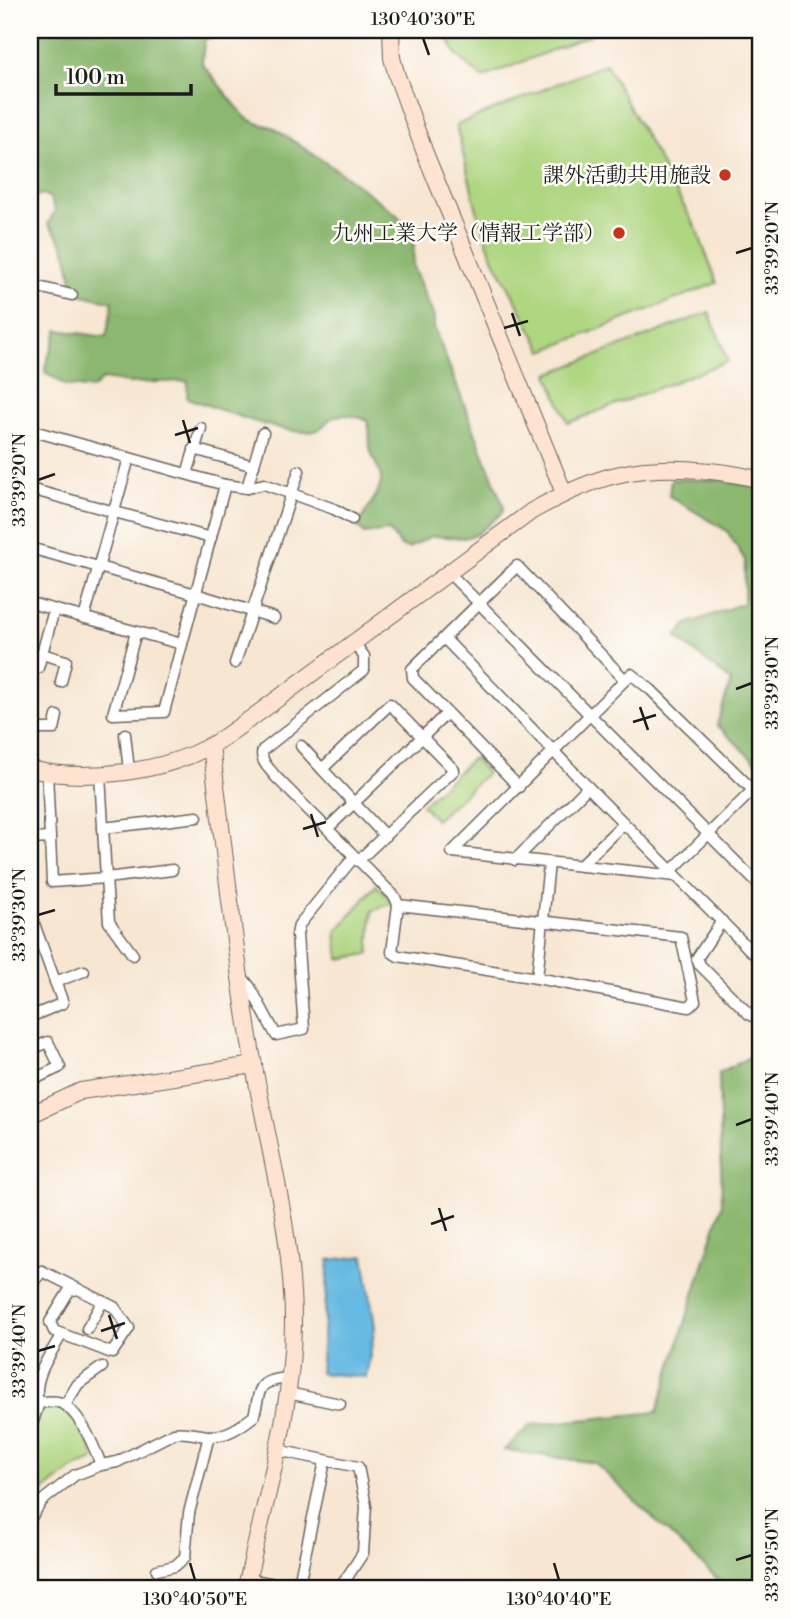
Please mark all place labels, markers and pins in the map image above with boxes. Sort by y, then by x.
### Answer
place label: 課外活動共用施設 [543,163,711,189]
marker: 課外活動共用施設 [717,167,733,183]
place label: 九州工業大学（情報工学部） [332,221,605,247]
marker: 九州工業大学（情報工学部） [611,225,627,241]

